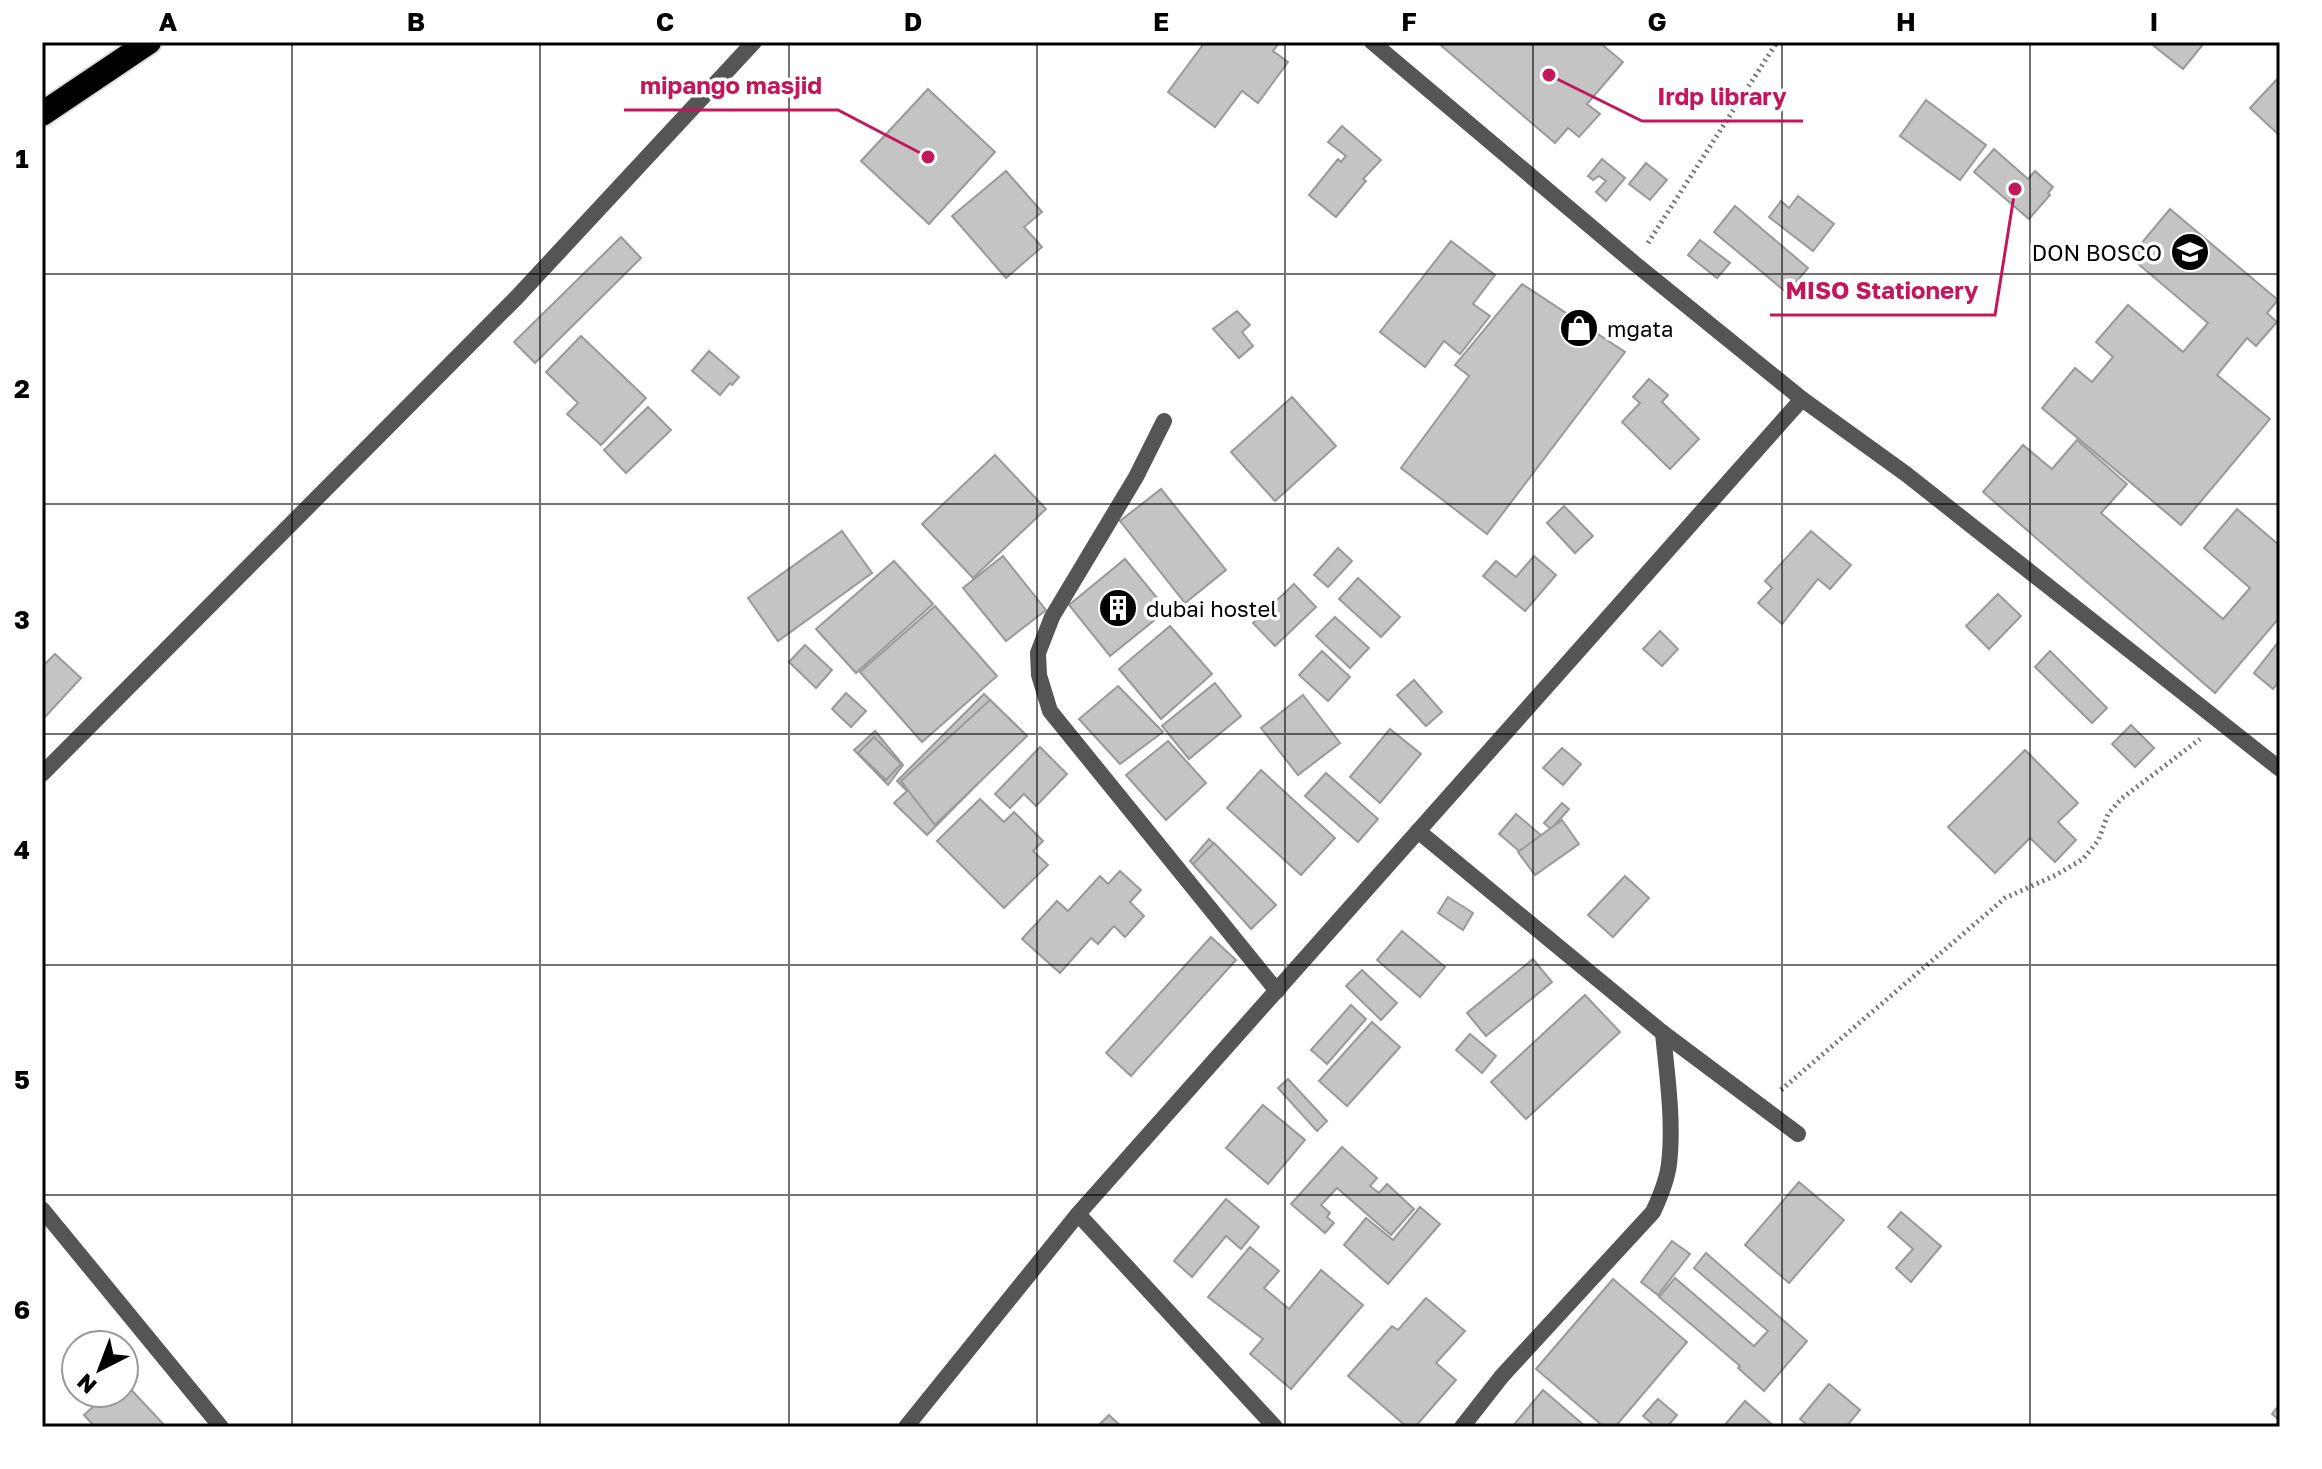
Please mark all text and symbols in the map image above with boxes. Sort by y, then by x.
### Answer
text: A [159,6,178,37]
text: B [407,6,425,37]
text: C [656,6,674,37]
text: D [904,6,922,37]
text: E [1153,6,1169,37]
text: F [1401,6,1417,37]
text: G [1647,6,1667,37]
text: H [1896,6,1916,37]
text: I [2150,6,2158,37]
callout: mipango masjid [624,62,838,110]
text: mipango masjid [640,70,822,99]
callout: Irdp library [1642,73,1803,121]
text: Irdp library [1657,81,1787,110]
text: 1 [15,143,29,174]
school or university icon: DON BOSCO [2169,231,2211,273]
place label: DON BOSCO [2032,239,2162,266]
callout: MISO Stationery [1770,267,1995,315]
text: MISO Stationery [1785,275,1979,304]
shop icon: mgata [1558,307,1600,349]
place label: mgata [1607,315,1673,342]
text: 2 [14,373,30,404]
building icon: dubai hostel [1097,587,1139,629]
place label: dubai hostel [1146,595,1277,622]
text: 3 [14,604,30,635]
text: 4 [14,834,30,865]
text: 5 [14,1064,30,1095]
text: 6 [14,1294,30,1325]
north arrow [60,1329,140,1409]
text: N [71,1369,102,1400]

